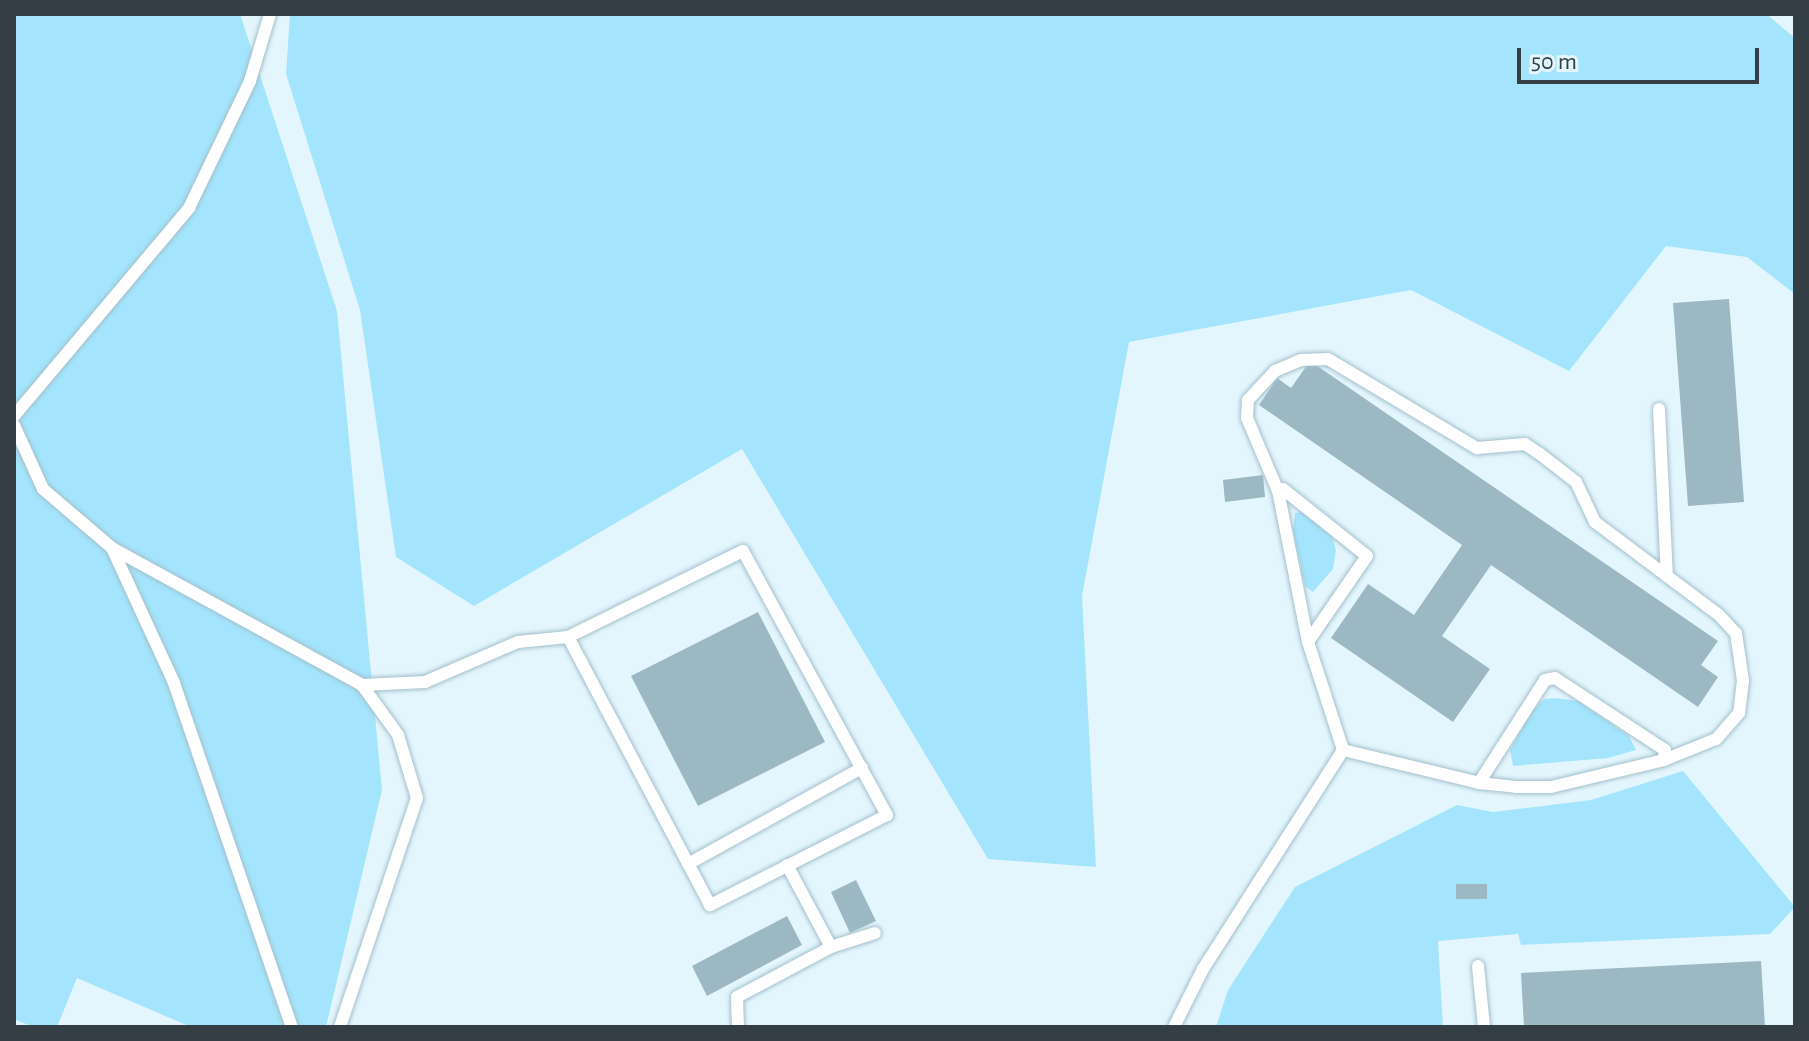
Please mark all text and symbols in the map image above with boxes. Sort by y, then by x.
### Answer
scale bar [1521,32,1763,82]
text: 50 m [1531,50,1577,74]

